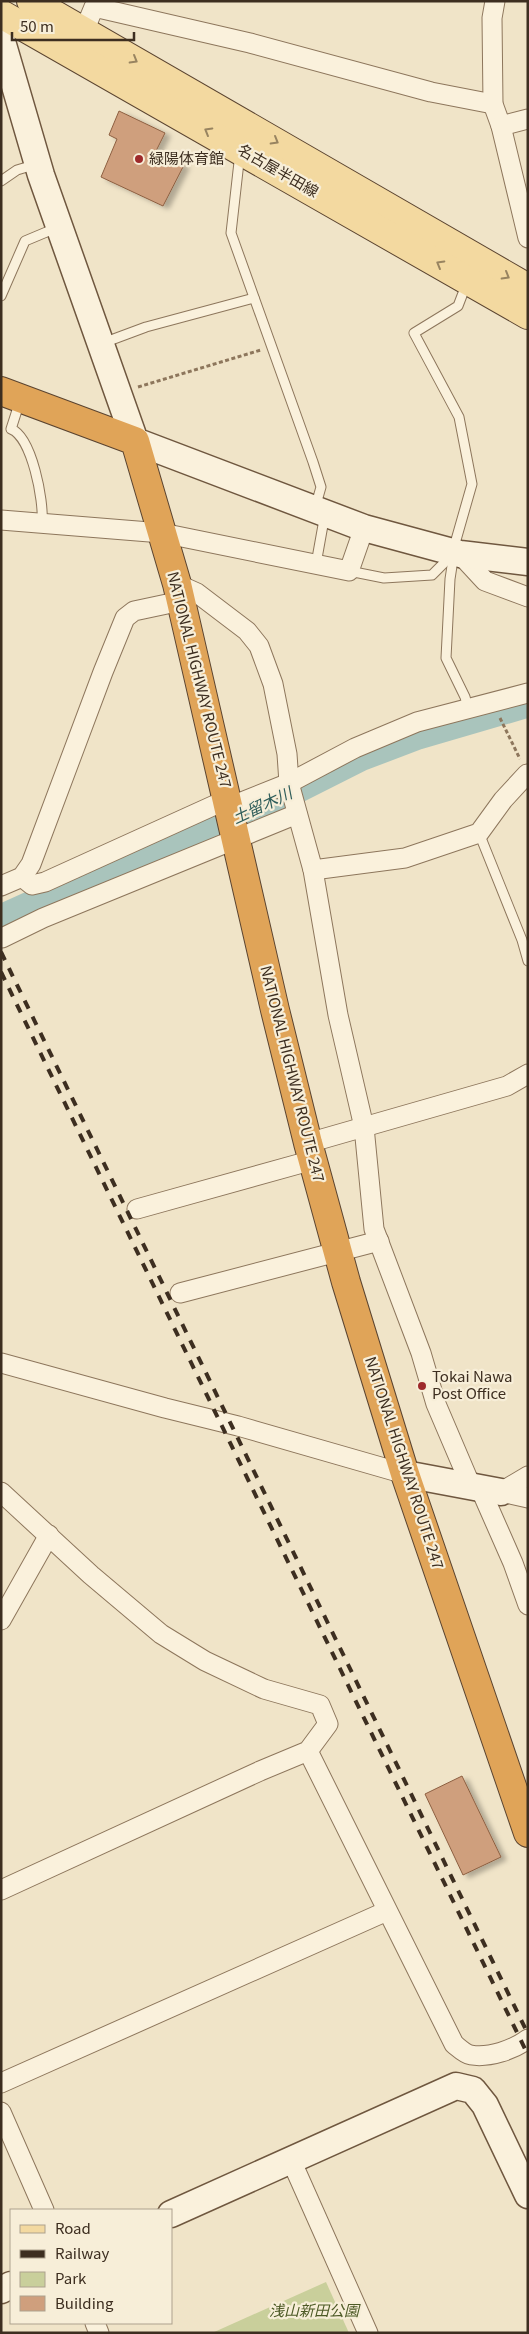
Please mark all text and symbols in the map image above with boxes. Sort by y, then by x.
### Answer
scale bar [12,10,135,42]
text: 50 m [20,15,54,36]
one-way arrow [129,54,138,64]
one-way arrow [204,128,213,138]
one-way arrow [269,135,278,145]
street label: 名古屋半田線 [235,138,323,201]
place label: 緑陽体育館 [149,147,224,168]
marker: 緑陽体育館 [133,153,145,165]
one-way arrow [436,261,445,271]
one-way arrow [501,269,510,279]
street label: NATIONAL HIGHWAY ROUTE 247 [163,569,238,790]
water label: 土留木川 [227,779,297,828]
street label: NATIONAL HIGHWAY ROUTE 247 [256,963,331,1184]
street label: NATIONAL HIGHWAY ROUTE 247 [361,1353,450,1572]
place label: Tokai Nawa Post Office [432,1365,512,1403]
marker: Tokai Nawa Post Office [416,1380,428,1392]
legend [10,2209,172,2324]
text: Road [55,2217,91,2238]
text: Railway [55,2242,110,2263]
text: Park [55,2267,87,2288]
text: Building [55,2292,114,2313]
park label: 浅山新田公園 [269,2299,361,2320]

